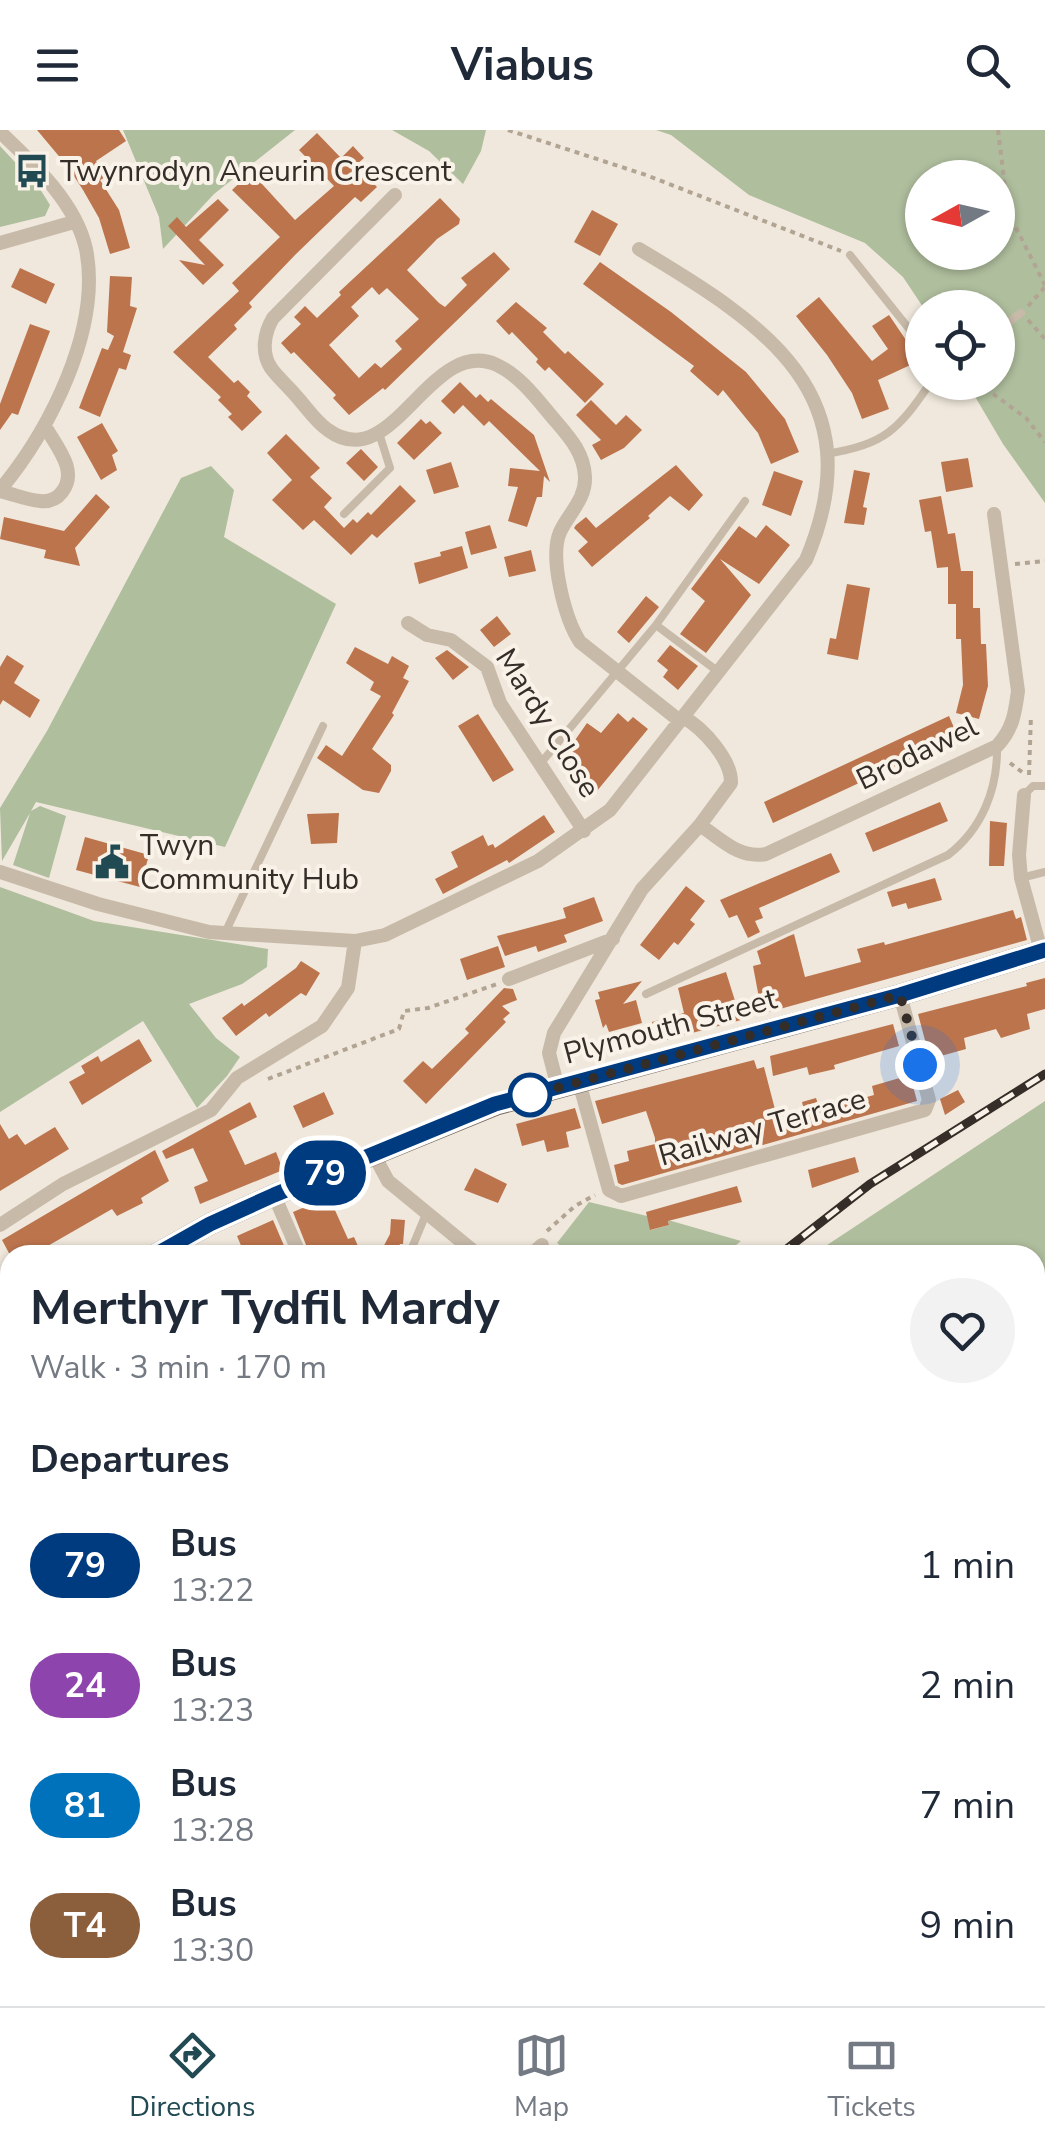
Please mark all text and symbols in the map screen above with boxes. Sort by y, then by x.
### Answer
text: Viabus [451,35,594,96]
icon: menu [30,38,85,93]
icon: search [960,38,1015,93]
place label: Twynrodyn Aneurin Crescent [60,151,452,192]
bus stop icon: Twynrodyn Aneurin Crescent [13,152,51,190]
north arrow [905,160,1015,270]
map controls [905,160,1015,400]
button: locate [905,290,1015,400]
street label: Mardy Close [485,641,610,806]
street label: Brodawel [850,706,985,801]
place label: Twyn Community Hub [140,825,359,900]
public building icon: Twyn Community Hub [93,843,131,881]
street label: Plymouth Street [559,978,782,1075]
your location [895,1040,945,1090]
unlabelled marker [509,1074,551,1116]
street label: Railway Terrace [654,1078,871,1177]
line badge: 79 [280,1140,370,1206]
text: 79 [304,1150,346,1197]
text: Merthyr Tydfil Mardy [30,1275,499,1341]
button: heart [910,1278,1015,1383]
text: Walk · 3 min · 170 m [30,1346,327,1389]
text: Departures [30,1434,229,1485]
text: Bus [170,1518,237,1569]
text: 1 min [920,1540,1015,1591]
text: 79 [64,1542,106,1589]
text: 13:22 [170,1569,254,1612]
text: Bus [170,1638,237,1689]
text: 2 min [920,1660,1015,1711]
text: 24 [64,1662,106,1709]
text: 13:23 [170,1689,254,1732]
text: Bus [170,1758,237,1809]
text: 7 min [920,1780,1015,1831]
text: 81 [64,1782,106,1829]
text: 13:28 [170,1809,254,1852]
text: Bus [170,1878,237,1929]
text: 9 min [920,1900,1015,1951]
text: T4 [64,1902,106,1949]
text: 13:30 [170,1929,254,1972]
tab: Directions [129,2028,255,2126]
tab: Map [514,2028,569,2126]
tab: Tickets [828,2028,916,2126]

